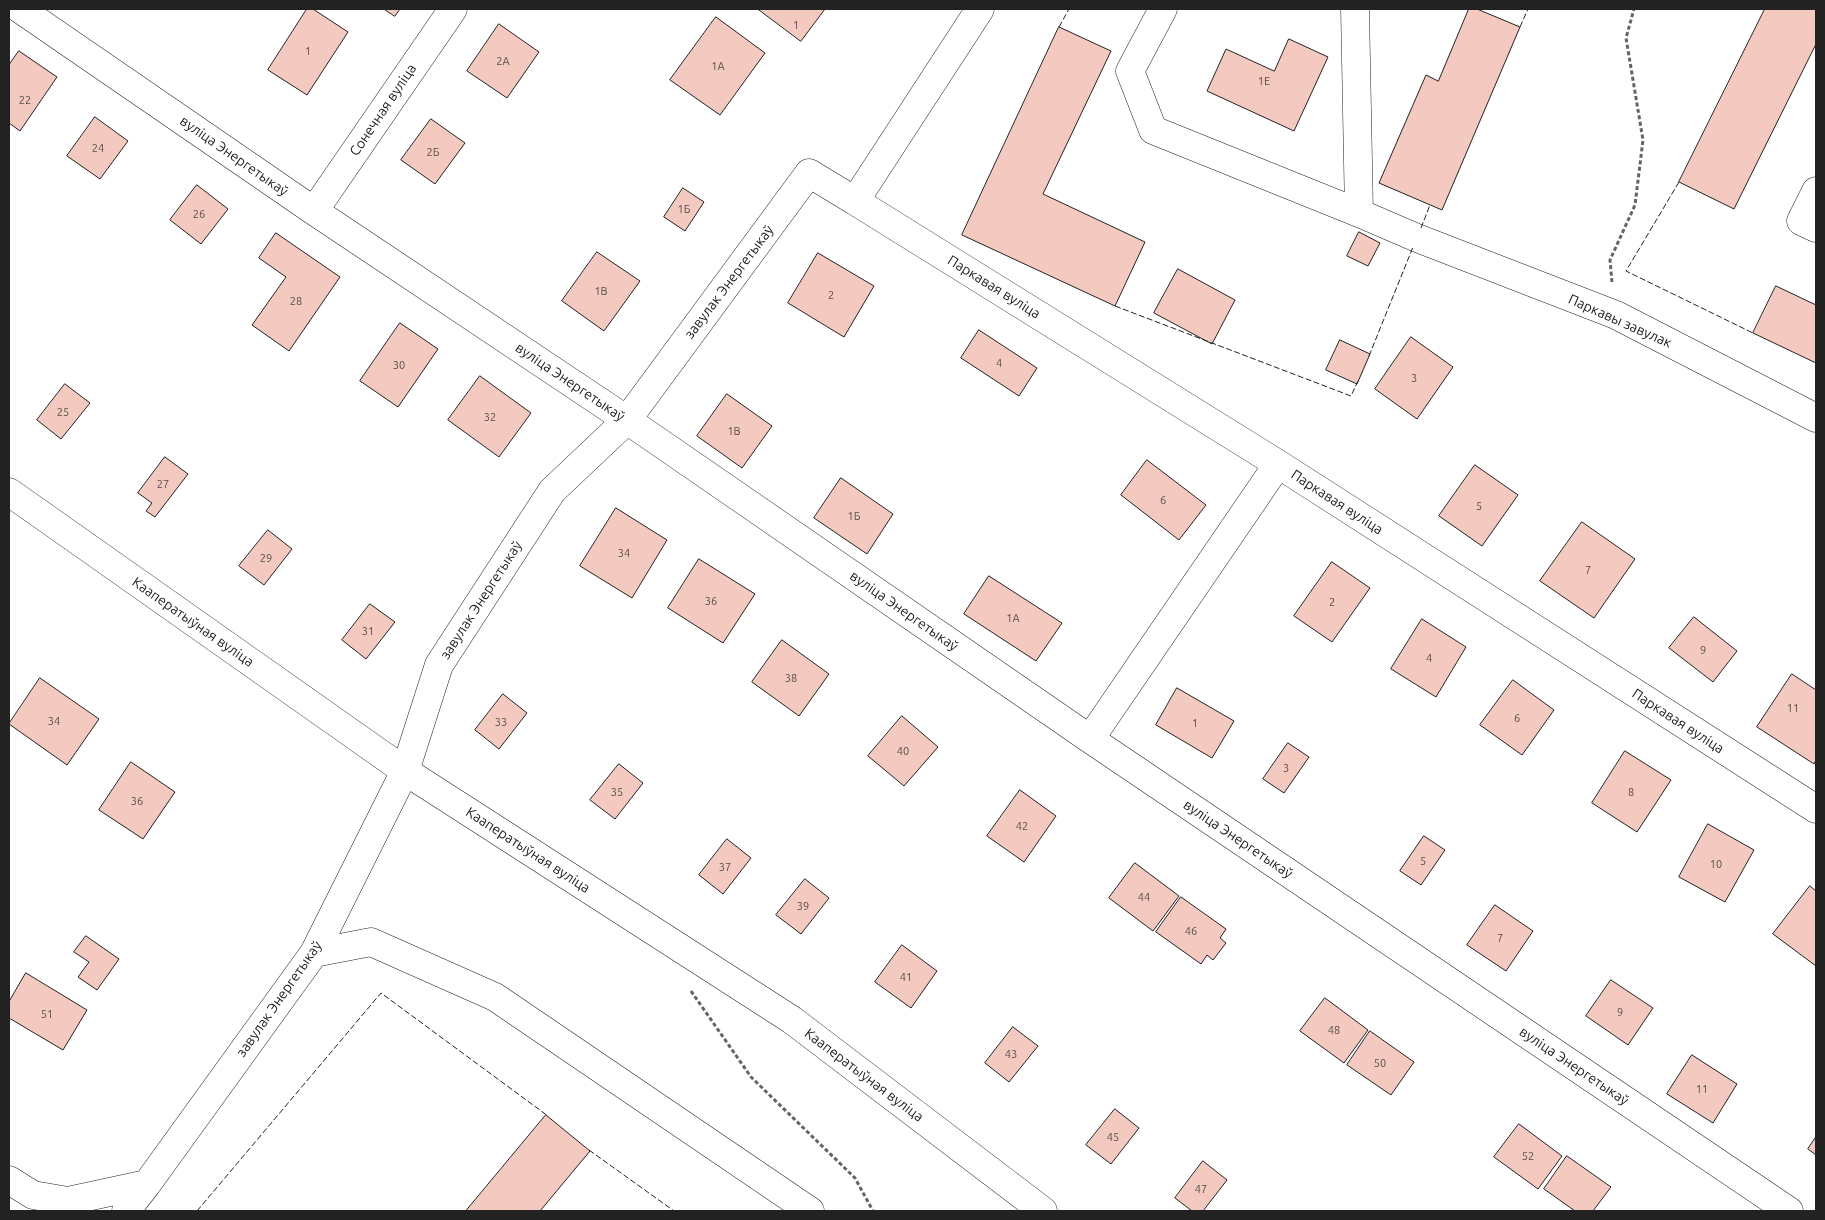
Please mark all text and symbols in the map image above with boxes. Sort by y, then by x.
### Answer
house number: 1 [793,18,799,32]
house number: 1 [305,44,311,58]
house number: 2А [496,54,510,68]
house number: 1А [711,59,725,73]
street label: Сонечная вуліца [346,61,420,159]
house number: 1Е [1258,74,1270,88]
house number: 22 [19,93,31,107]
street label: вуліца Энергетыкаў [177,112,291,200]
house number: 24 [92,141,104,155]
house number: 2Б [427,145,439,159]
house number: 1Б [678,202,690,216]
house number: 26 [193,207,205,221]
street label: завулак Энергетыкаў [681,222,777,342]
street label: Паркавая вуліца [944,252,1044,322]
house number: 1В [594,284,608,298]
house number: 2 [828,288,834,302]
street label: Паркавы завулак [1566,291,1674,351]
house number: 28 [290,294,302,308]
street label: вуліца Энергетыкаў [512,339,628,425]
house number: 4 [996,356,1002,370]
house number: 30 [393,358,405,372]
house number: 3 [1411,371,1417,385]
house number: 25 [57,405,69,419]
house number: 32 [484,410,496,424]
house number: 1В [727,424,741,438]
street label: Паркавая вуліца [1288,466,1386,538]
house number: 27 [157,477,169,491]
house number: 6 [1160,493,1166,507]
house number: 5 [1476,499,1482,513]
house number: 1Б [848,509,860,523]
street label: завулак Энергетыкаў [436,538,526,662]
house number: 34 [618,546,630,560]
house number: 29 [260,551,272,565]
house number: 7 [1585,563,1591,577]
street label: вуліца Энергетыкаў [847,567,961,655]
street label: Кааператыўная вуліца [129,574,257,670]
house number: 36 [705,594,717,608]
house number: 2 [1329,595,1335,609]
house number: 1А [1006,611,1020,625]
house number: 31 [362,624,374,638]
house number: 9 [1700,643,1706,657]
house number: 4 [1426,651,1432,665]
house number: 38 [785,671,797,685]
street label: Паркавая вуліца [1629,685,1727,757]
house number: 11 [1787,701,1799,715]
house number: 6 [1514,711,1520,725]
house number: 34 [48,714,60,728]
house number: 33 [495,715,507,729]
house number: 1 [1192,716,1198,730]
house number: 40 [897,744,909,758]
house number: 3 [1283,761,1289,775]
house number: 35 [611,785,623,799]
house number: 8 [1628,785,1634,799]
house number: 36 [131,794,143,808]
street label: вуліца Энергетыкаў [1180,796,1296,882]
street label: Кааператыўная вуліца [463,804,593,896]
house number: 42 [1016,819,1028,833]
house number: 5 [1420,854,1426,868]
house number: 10 [1710,857,1722,871]
house number: 37 [719,860,731,874]
house number: 44 [1138,890,1150,904]
house number: 39 [797,899,809,913]
house number: 46 [1185,924,1197,938]
house number: 7 [1497,931,1503,945]
street label: завулак Энергетыкаў [233,938,325,1060]
house number: 41 [900,970,912,984]
house number: 9 [1617,1005,1623,1019]
house number: 51 [41,1007,53,1021]
house number: 48 [1328,1023,1340,1037]
street label: вуліца Энергетыкаў [1516,1023,1632,1109]
street label: Кааператыўная вуліца [801,1025,927,1125]
house number: 43 [1005,1047,1017,1061]
house number: 50 [1374,1056,1386,1070]
house number: 11 [1696,1082,1708,1096]
house number: 45 [1107,1130,1119,1144]
house number: 52 [1522,1149,1534,1163]
house number: 47 [1195,1182,1207,1196]

